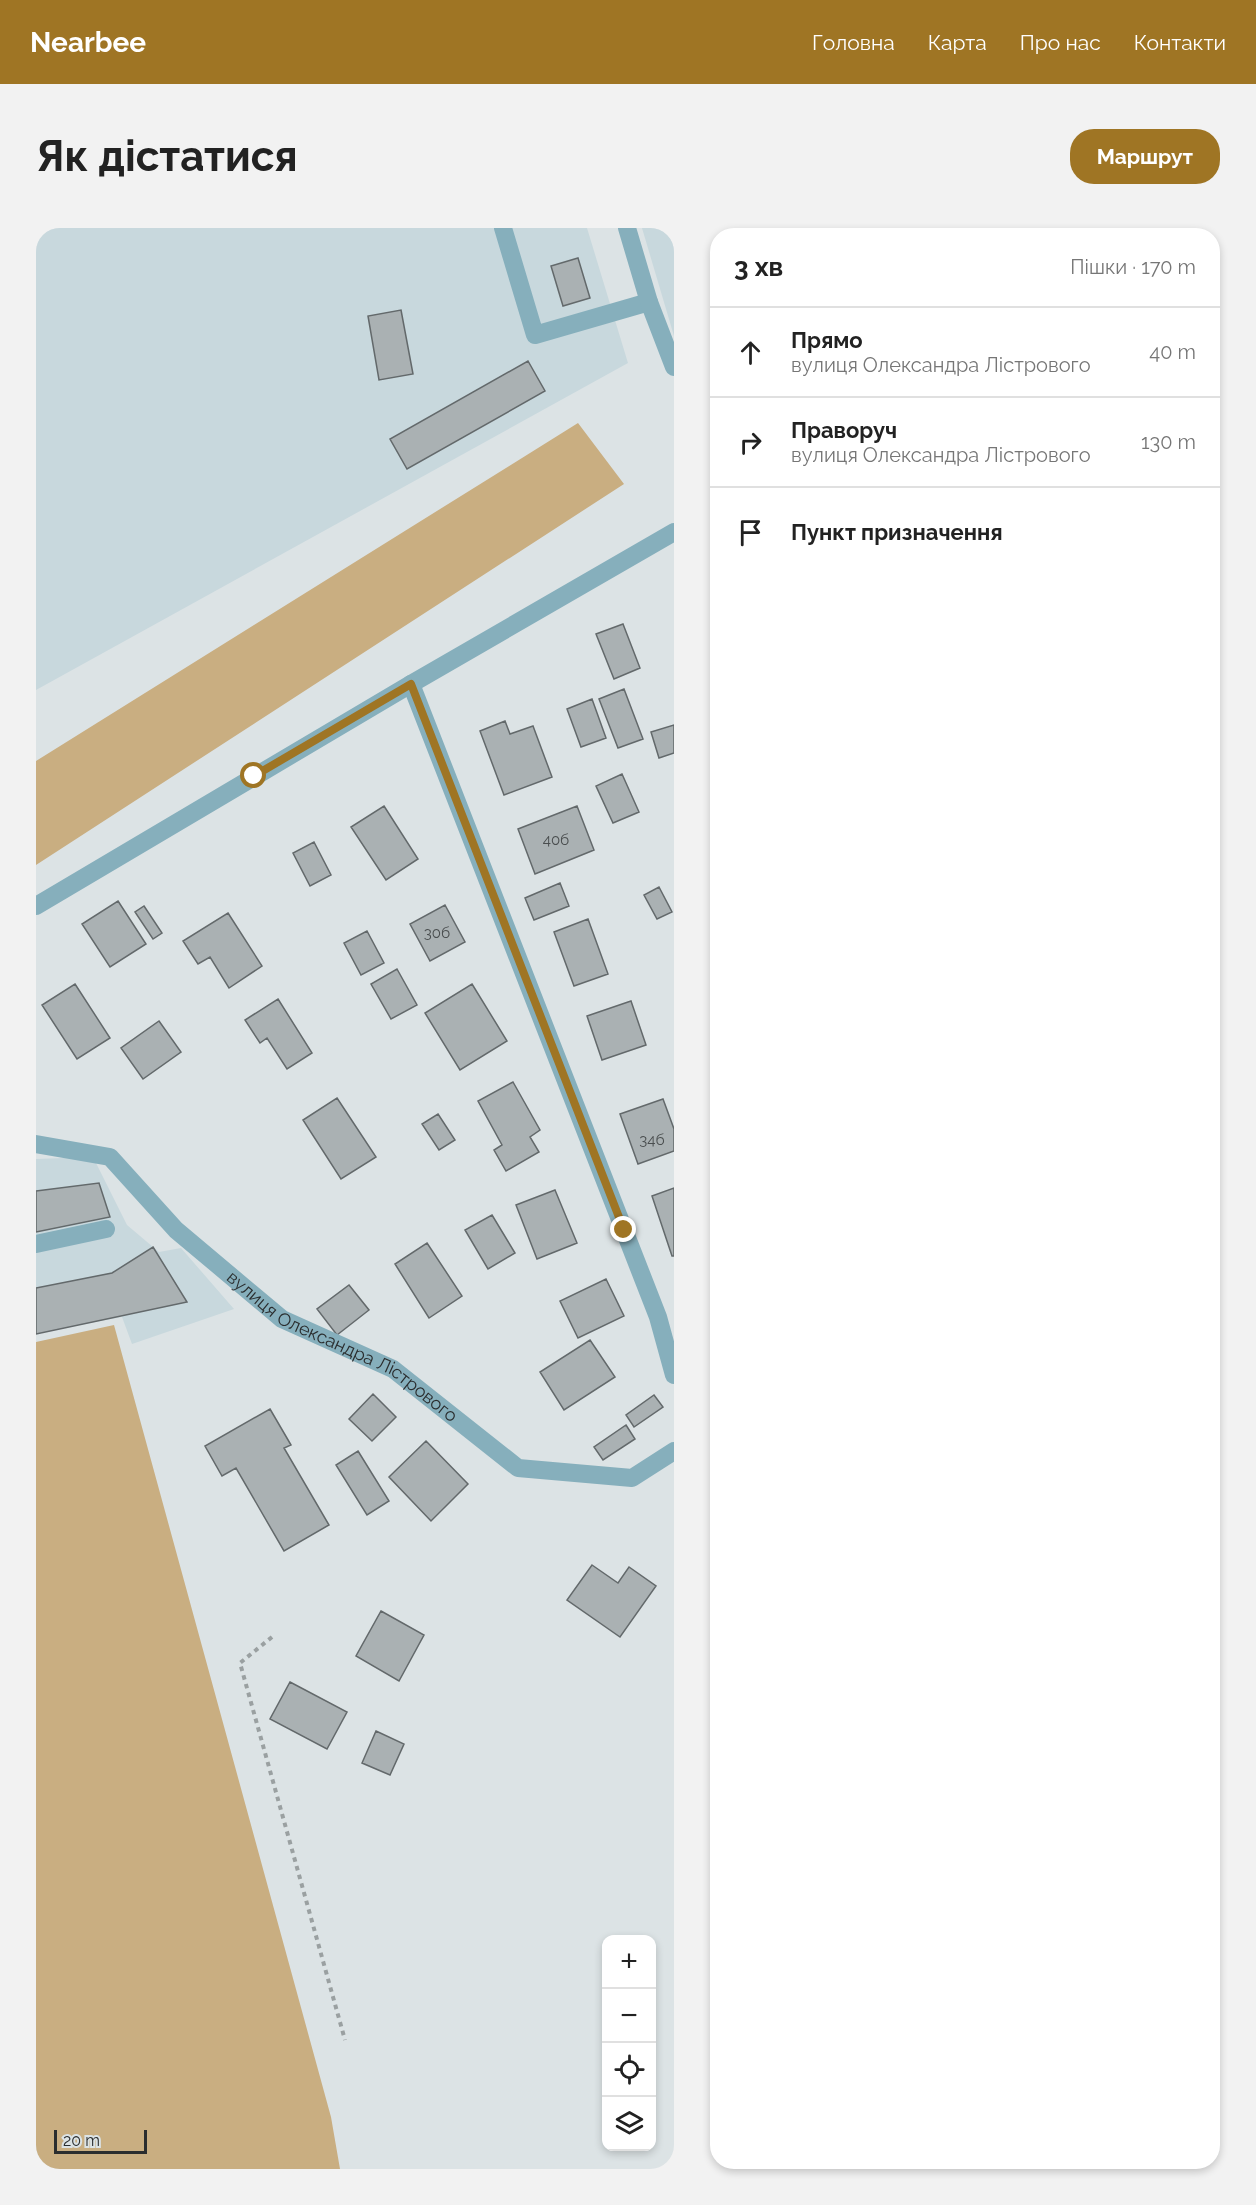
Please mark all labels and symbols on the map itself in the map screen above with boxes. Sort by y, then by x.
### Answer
route start [240,762,266,788]
house number: 40б [543,831,569,849]
house number: 30б [424,924,450,942]
house number: 34б [639,1131,665,1149]
route end [610,1216,636,1242]
street label: вулиця Олександра Лістрового [223,1266,462,1426]
scale bar [54,2127,147,2154]

